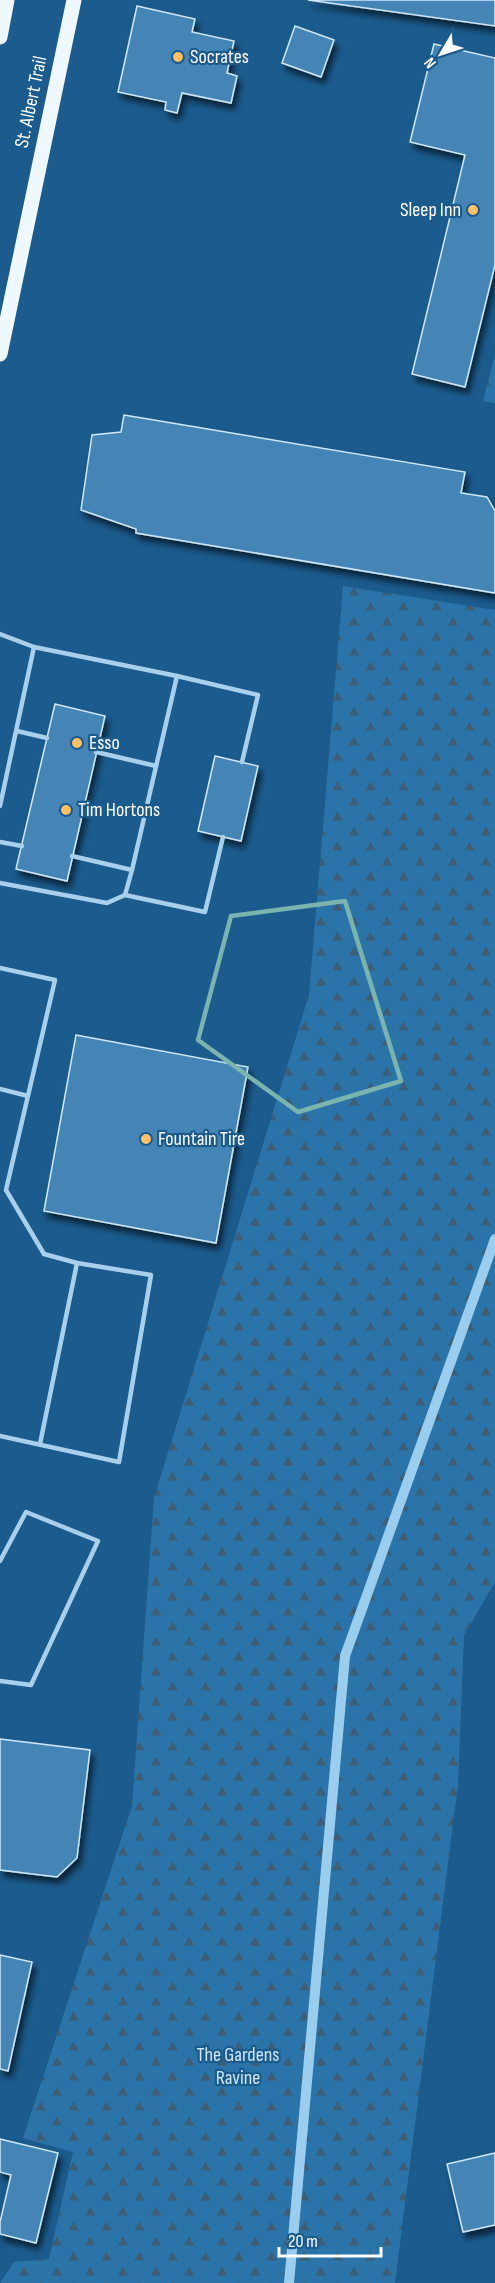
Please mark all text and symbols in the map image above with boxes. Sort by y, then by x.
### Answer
north arrow [411,24,471,84]
place label: Socrates [190,45,249,69]
marker: Socrates [171,50,185,64]
text: N [420,53,441,72]
street label: St. Albert Trail [10,54,52,150]
place label: Sleep Inn [400,198,461,222]
marker: Sleep Inn [466,203,480,217]
place label: Esso [89,731,120,755]
marker: Esso [70,736,84,750]
place label: Tim Hortons [78,798,160,822]
marker: Tim Hortons [59,803,73,817]
place label: Fountain Tire [158,1127,245,1151]
marker: Fountain Tire [139,1132,153,1146]
park label: The Gardens Ravine [197,2043,279,2090]
scale bar [279,2220,381,2258]
text: 20 m [288,2231,318,2252]

